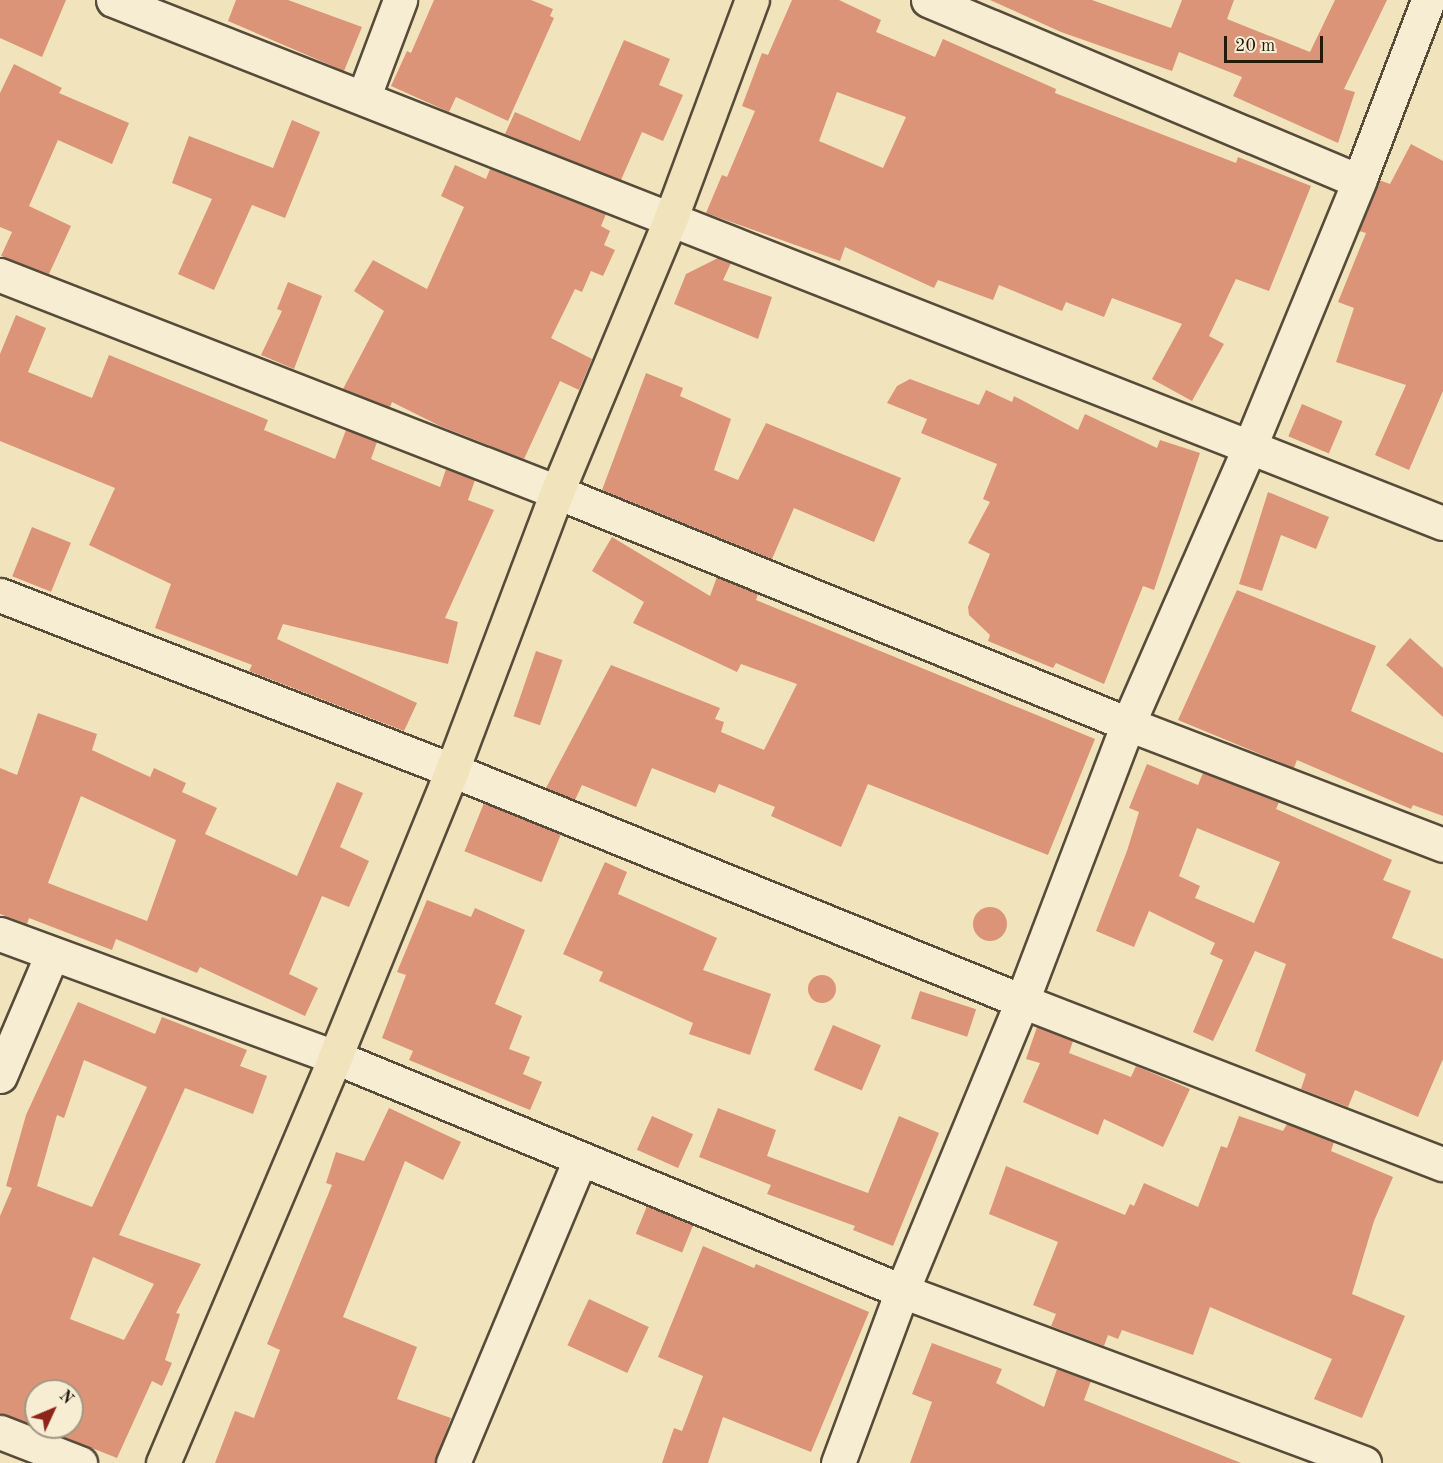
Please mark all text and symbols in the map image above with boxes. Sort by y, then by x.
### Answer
scale bar [1227,24,1326,62]
text: 20 m [1235,37,1275,55]
north arrow [24,1379,84,1439]
text: N [55,1388,76,1408]

